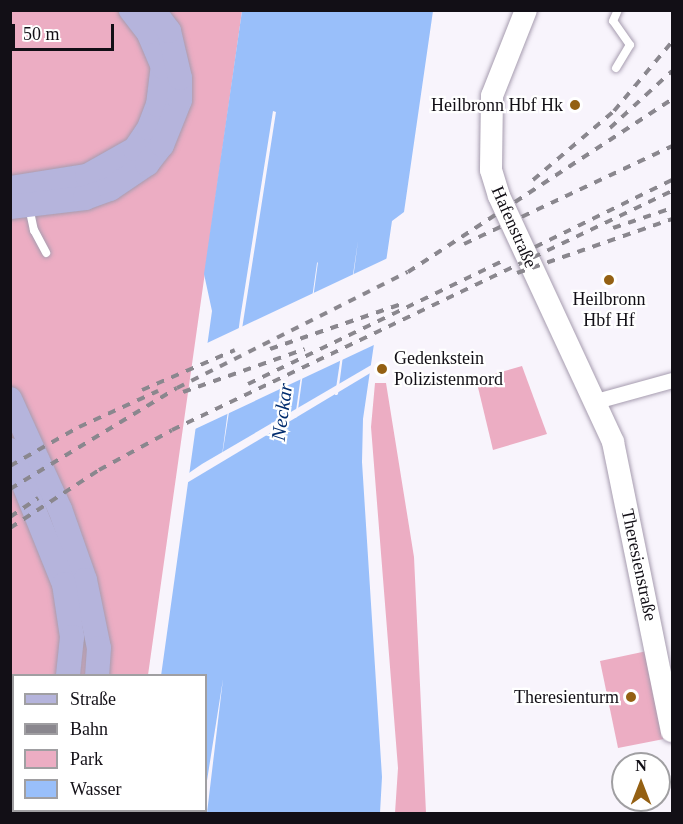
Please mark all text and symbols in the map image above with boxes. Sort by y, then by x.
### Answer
scale bar [15,12,117,50]
text: 50 m [23,24,60,44]
place label: Heilbronn Hbf Hk [431,94,563,116]
marker: Heilbronn Hbf Hk [568,98,582,112]
street label: Hafenstraße [486,183,542,271]
marker: Heilbronn Hbf Hf [602,273,616,287]
place label: Heilbronn Hbf Hf [573,289,645,332]
place label: Gedenkstein Polizistenmord [394,348,503,391]
marker: Gedenkstein Polizistenmord [375,362,389,376]
water label: Neckar [266,382,298,442]
street label: Theresienstraße [617,507,661,623]
legend [12,674,207,812]
place label: Theresienturm [514,686,619,708]
text: Straße [70,689,116,709]
marker: Theresienturm [624,690,638,704]
text: Bahn [70,719,108,739]
text: Park [70,749,103,769]
north arrow [611,752,671,812]
text: N [635,757,647,774]
text: Wasser [70,779,122,799]

